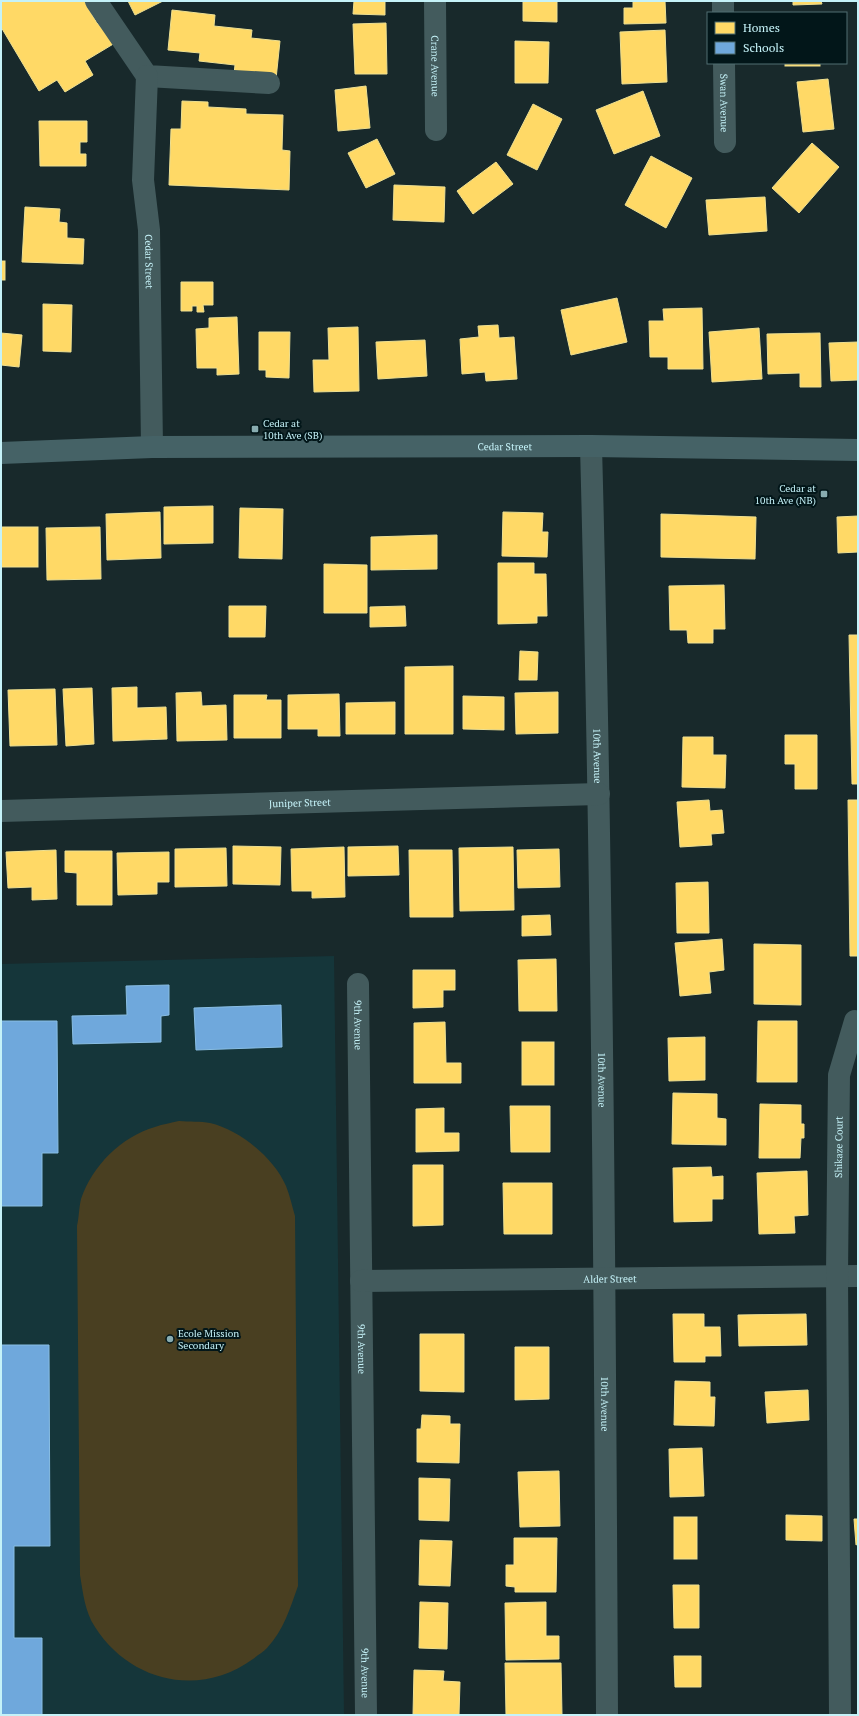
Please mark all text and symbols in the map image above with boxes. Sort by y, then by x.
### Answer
legend [707,12,847,64]
text: Homes [743,20,780,35]
street label: Crane Avenue [429,35,442,97]
text: Schools [743,40,784,55]
street label: Swan Avenue [718,74,731,132]
street label: Cedar Street [143,234,156,289]
place label: Cedar at 10th Ave (SB) [263,417,322,442]
marker: Cedar at 10th Ave (SB) [250,424,260,434]
street label: Cedar Street [477,440,533,453]
place label: Cedar at 10th Ave (NB) [755,482,816,507]
marker: Cedar at 10th Ave (NB) [819,489,829,499]
street label: 10th Avenue [591,728,605,784]
street label: Juniper Street [269,795,331,810]
street label: 9th Avenue [352,1000,365,1050]
street label: 10th Avenue [596,1052,609,1108]
street label: Shikaze Court [831,1116,845,1178]
street label: Alder Street [583,1272,637,1285]
street label: 9th Avenue [355,1324,369,1374]
place label: Ecole Mission Secondary [178,1327,239,1352]
marker: Ecole Mission Secondary [165,1334,175,1344]
street label: 10th Avenue [599,1376,612,1432]
street label: 9th Avenue [359,1648,372,1698]

